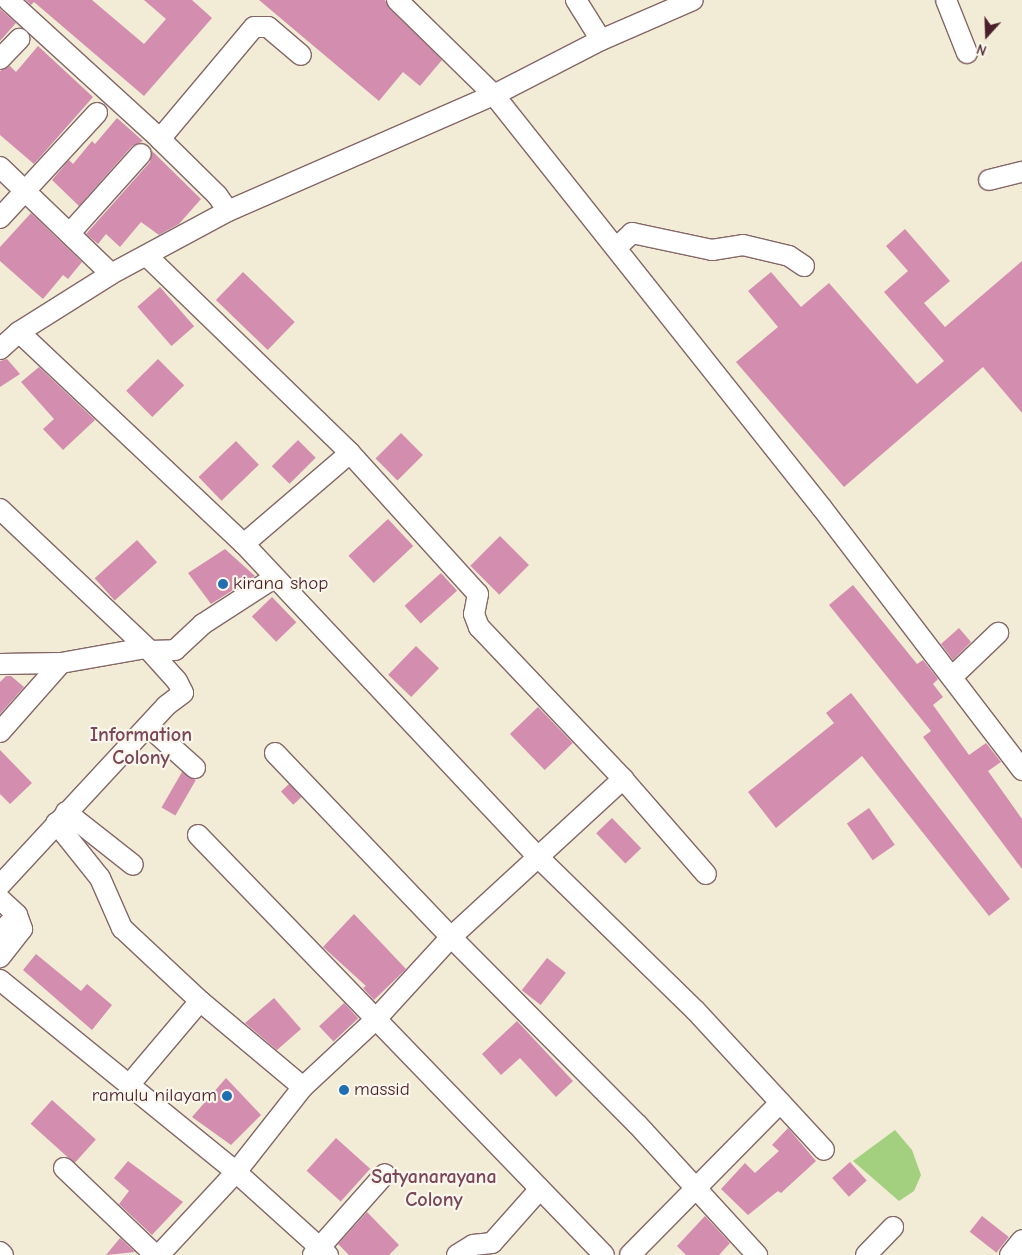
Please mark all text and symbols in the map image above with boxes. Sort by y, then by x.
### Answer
north arrow [962,10,1012,60]
text: N [975,40,989,59]
place label: kirana shop [233,573,328,595]
marker: kirana shop [217,578,229,590]
district label: Information Colony [90,722,192,769]
place label: massid [354,1079,410,1101]
marker: massid [338,1084,350,1096]
place label: ramulu nilayam [92,1085,217,1107]
marker: ramulu nilayam [221,1090,233,1102]
district label: Satyanarayana Colony [371,1165,497,1212]

